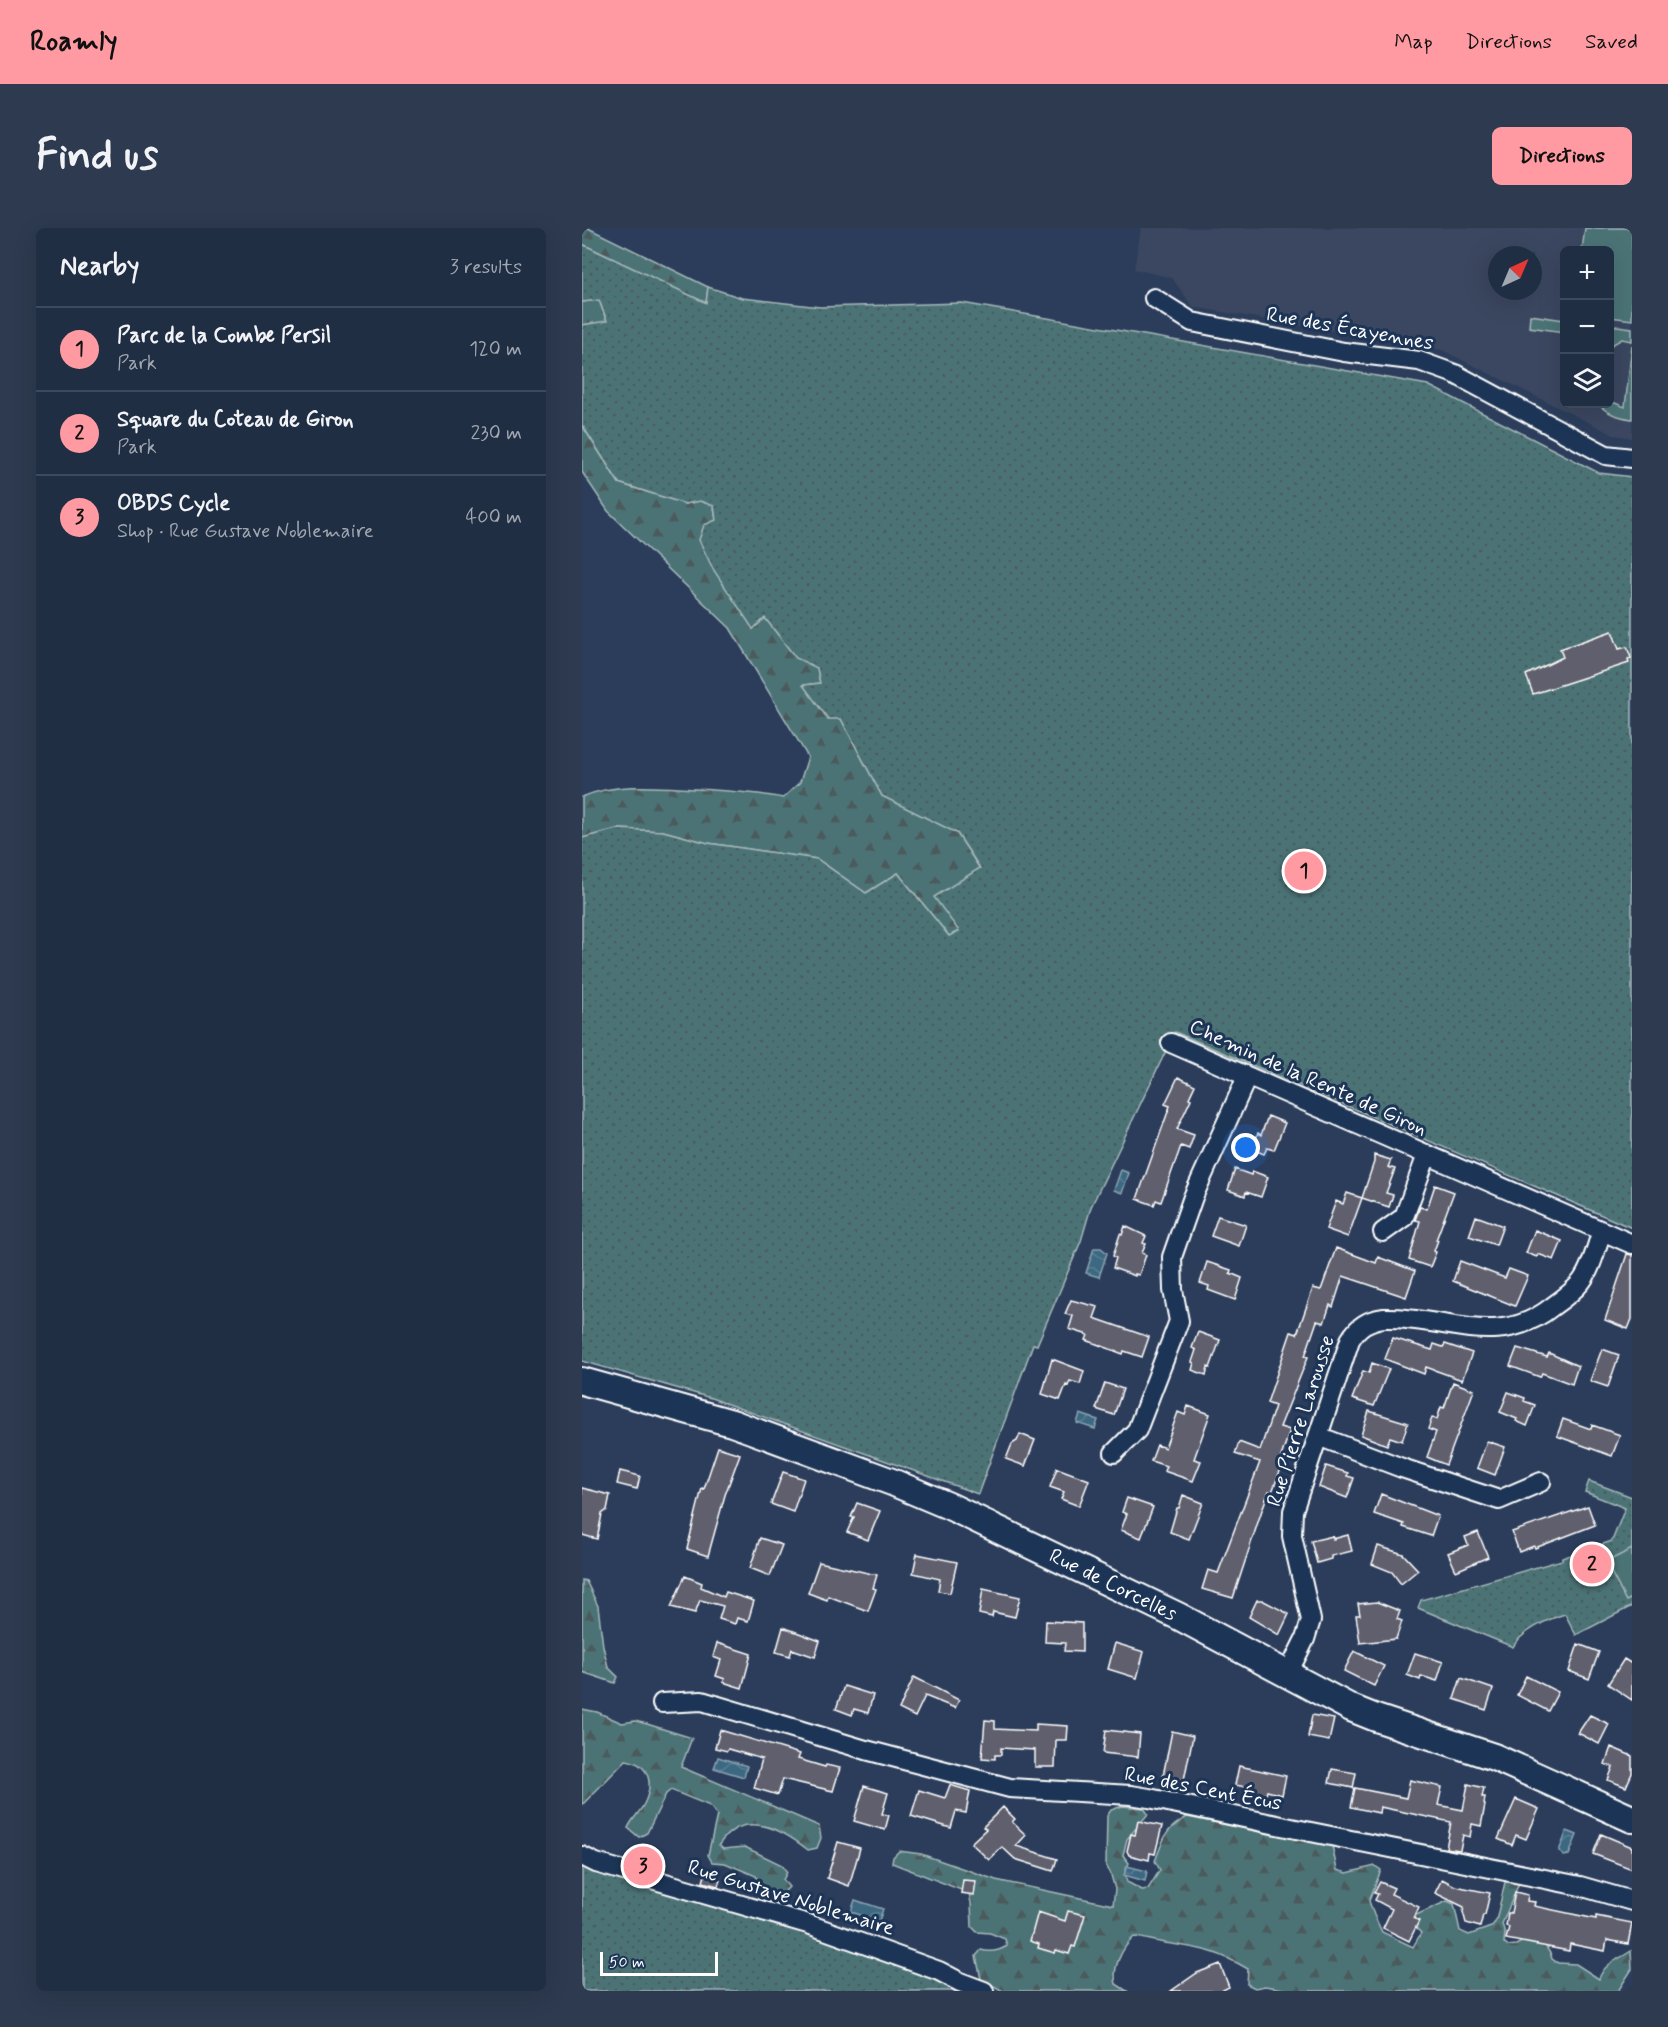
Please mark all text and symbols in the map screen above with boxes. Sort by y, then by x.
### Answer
text: Roamly [30,24,118,61]
text: Map [1394,28,1433,56]
text: Directions [1466,28,1552,56]
text: Saved [1585,28,1638,56]
button: Directions [1492,127,1632,185]
text: Find us [36,129,158,184]
north arrow [1488,246,1542,300]
map controls [1560,246,1614,408]
button: + [1560,246,1614,300]
text: Nearby [60,250,139,284]
text: 3 results [450,254,522,281]
button: − [1560,300,1614,354]
street label: Rue des Écayennes [1264,301,1436,357]
text: Parc de la Combe Persil [117,322,331,350]
text: 1 [75,336,84,363]
text: 120 m [469,336,522,363]
text: Park [117,350,157,377]
button: layers [1560,354,1614,408]
text: Square du Coteau de Giron [117,406,354,434]
text: 2 [75,420,84,447]
text: 230 m [470,420,522,447]
text: Park [117,434,157,461]
text: OBDS Cycle [117,490,230,518]
text: 3 [75,504,84,531]
text: 400 m [466,504,522,531]
text: Shop · Rue Gustave Noblemaire [117,518,374,545]
pin: 1 [1284,848,1324,894]
street label: Chemin de la Rente de Giron [1185,1013,1431,1143]
your location [1231,1133,1260,1162]
street label: Rue Pierre Larousse [1260,1332,1342,1510]
street label: Rue de Corcelles [1044,1542,1182,1628]
pin: 2 [1572,1542,1612,1586]
street label: Rue des Cent Écus [1122,1760,1284,1818]
pin: 3 [624,1844,662,1888]
street label: Rue Gustave Noblemaire [684,1853,898,1943]
scale bar [600,1949,718,1976]
text: 50 m [609,1952,645,1973]

